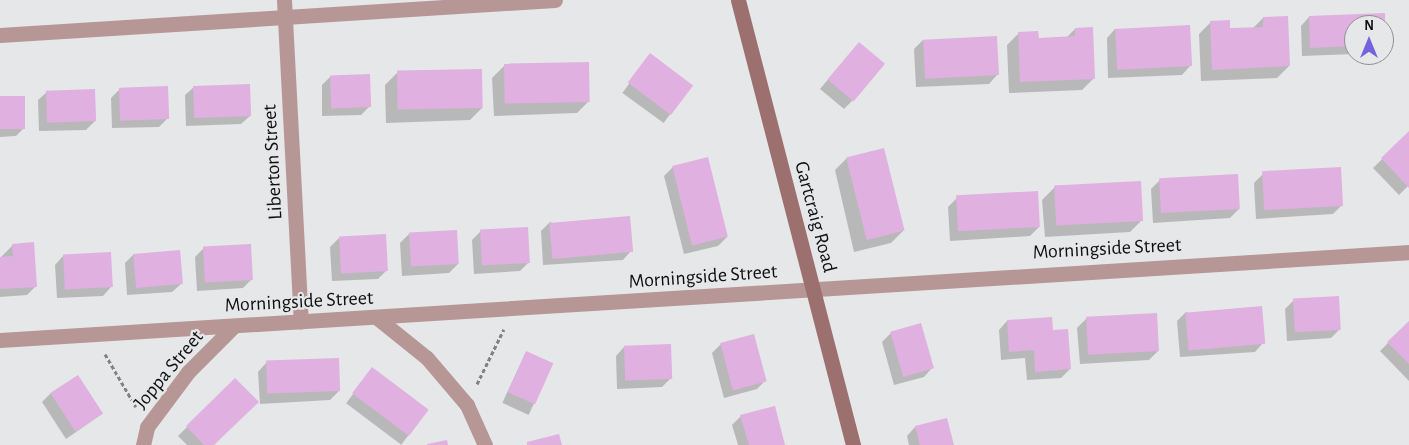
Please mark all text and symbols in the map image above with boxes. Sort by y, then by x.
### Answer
north arrow [1344,15,1394,65]
text: N [1364,19,1374,33]
street label: Liberton Street [258,104,288,220]
street label: Gartcraig Road [789,159,841,275]
street label: Morningside Street [1032,233,1182,265]
street label: Morningside Street [628,260,778,294]
street label: Morningside Street [224,286,374,318]
street label: Joppa Street [129,326,209,414]

